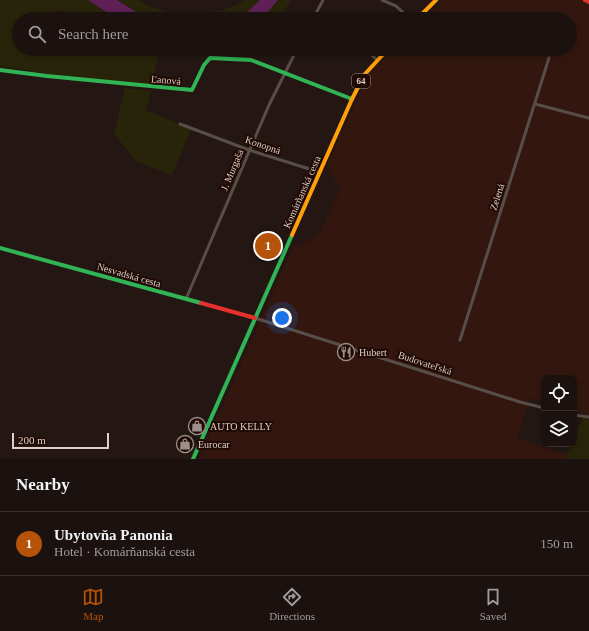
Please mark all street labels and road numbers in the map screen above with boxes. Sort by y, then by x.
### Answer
street label: Ľanová [151,73,182,87]
road number: 64 [352,74,370,88]
street label: Konopná [244,134,283,156]
street label: J. Murgaša [218,147,246,192]
street label: Komárňanská cesta [281,154,323,230]
street label: Zelená [488,182,507,212]
street label: Nesvadská cesta [96,261,163,290]
street label: Budovateľská [397,349,454,377]

